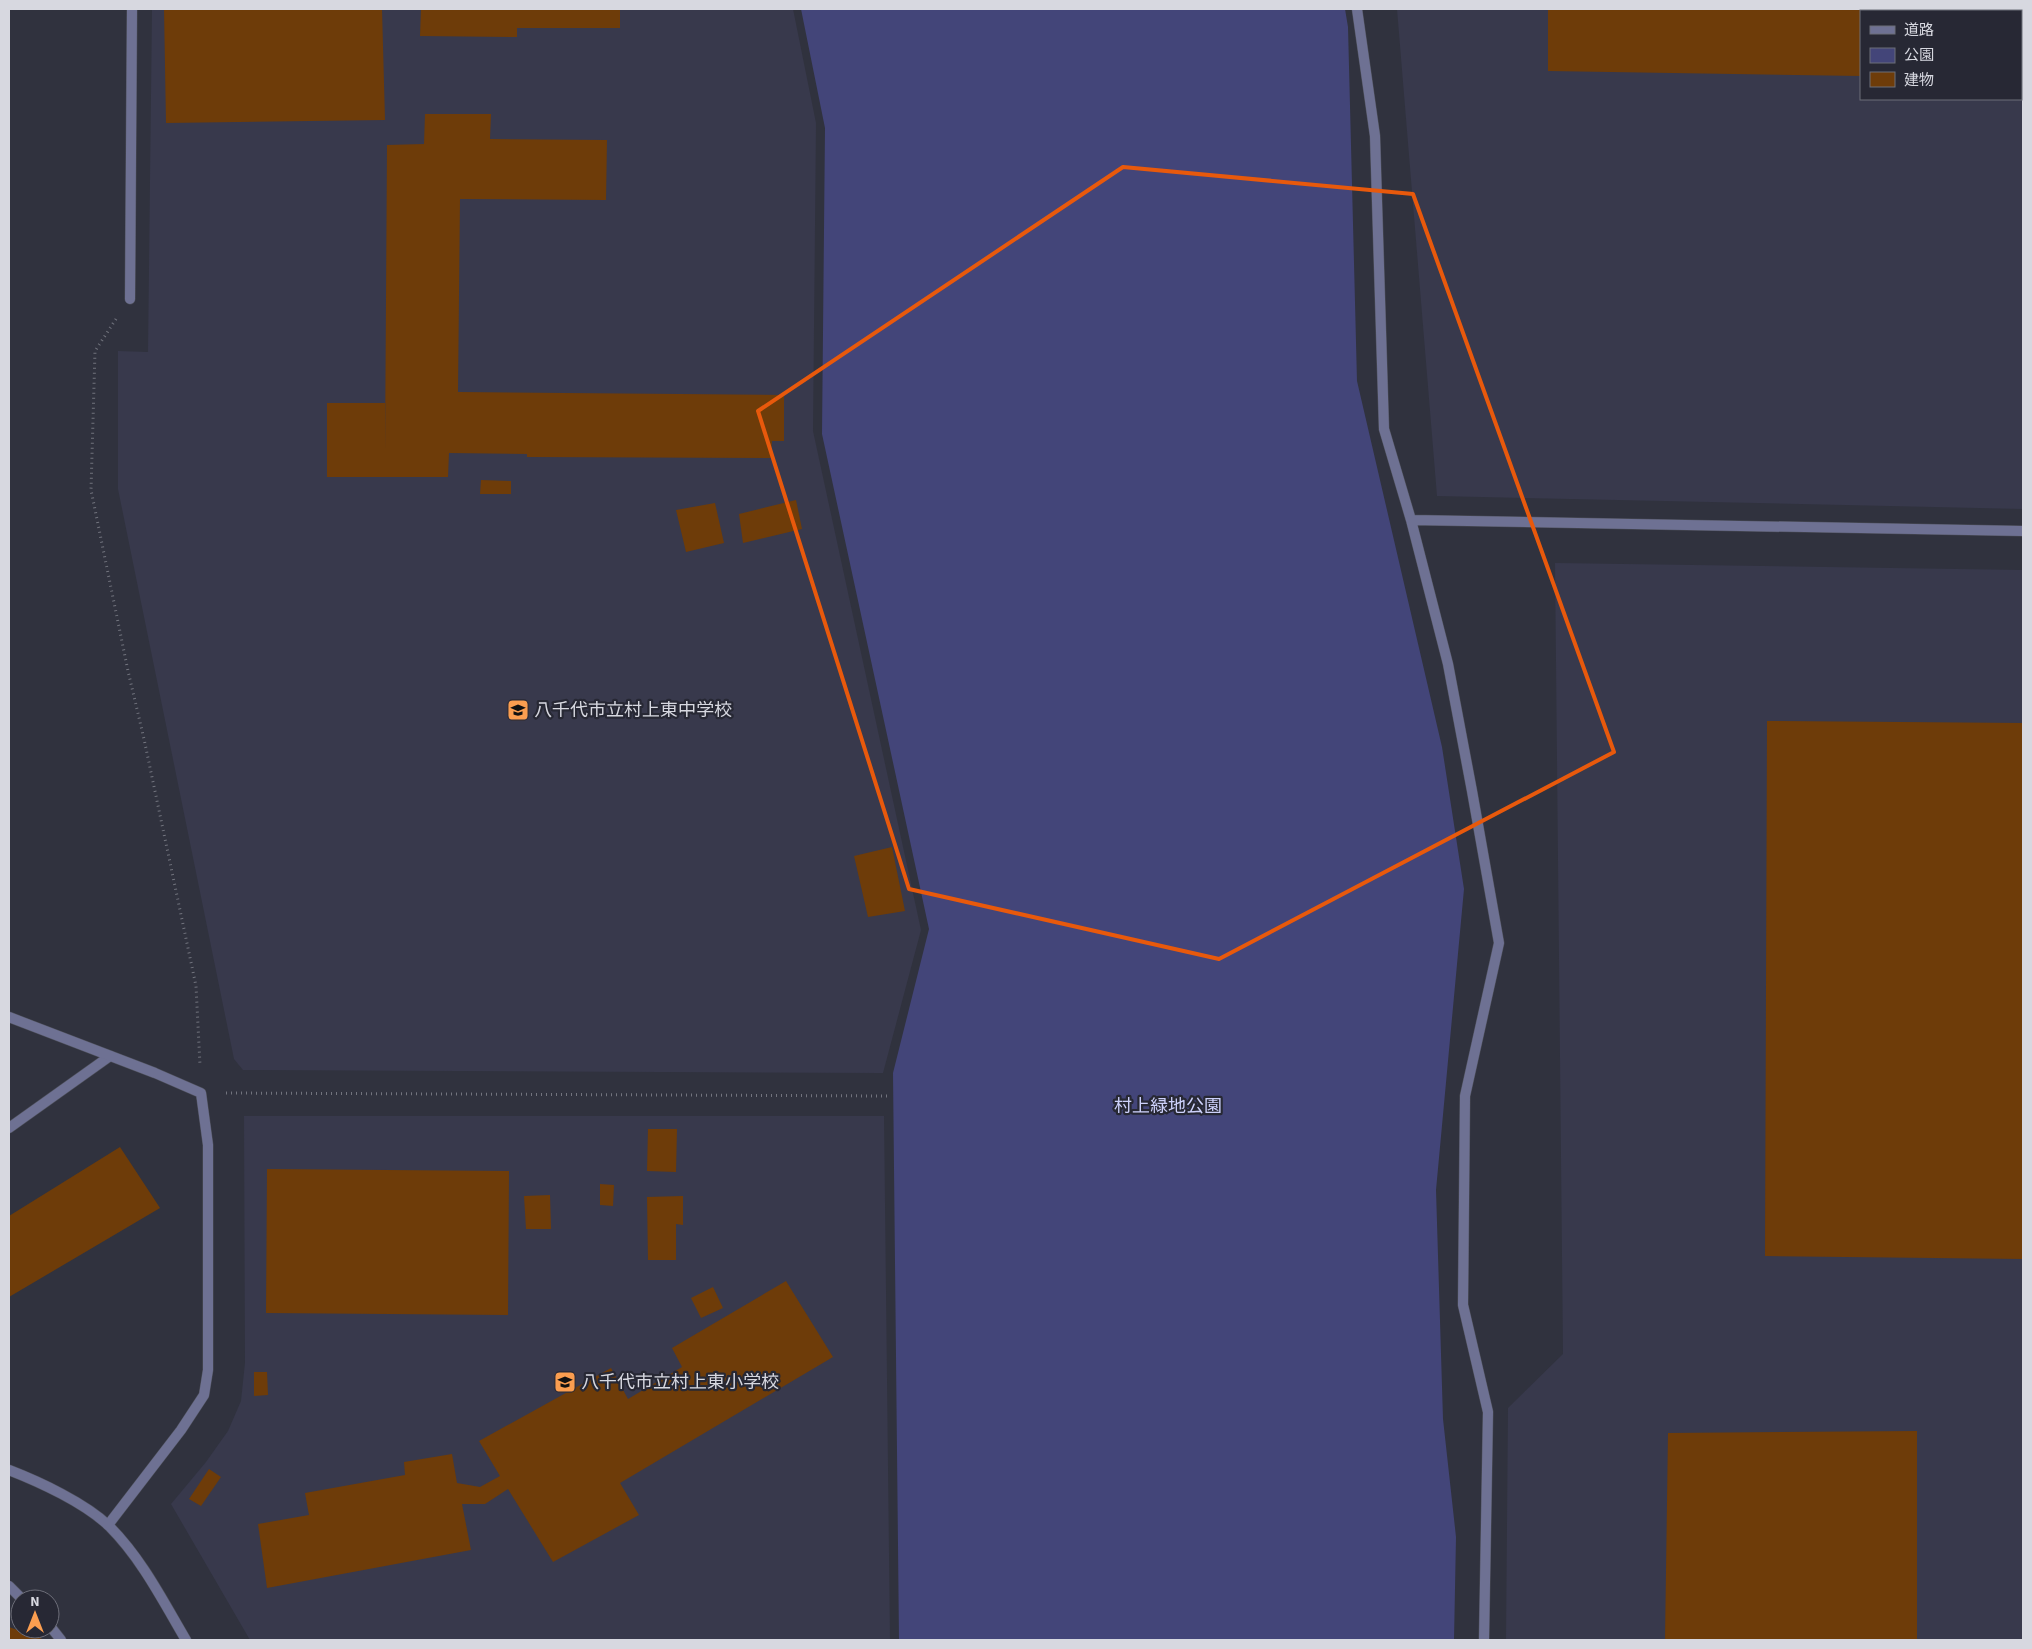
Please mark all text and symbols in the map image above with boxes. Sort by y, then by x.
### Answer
legend [1860,10,2022,100]
text: 道路 [1904,20,1934,41]
text: 公園 [1904,45,1934,66]
text: 建物 [1904,70,1934,91]
school or university icon: 八千代市立村上東中学校 [506,698,530,722]
place label: 八千代市立村上東中学校 [534,698,732,723]
park label: 村上緑地公園 [1114,1094,1222,1119]
school or university icon: 八千代市立村上東小学校 [553,1370,577,1394]
place label: 八千代市立村上東小学校 [581,1370,779,1395]
north arrow [10,1589,60,1639]
text: N [30,1592,40,1612]

